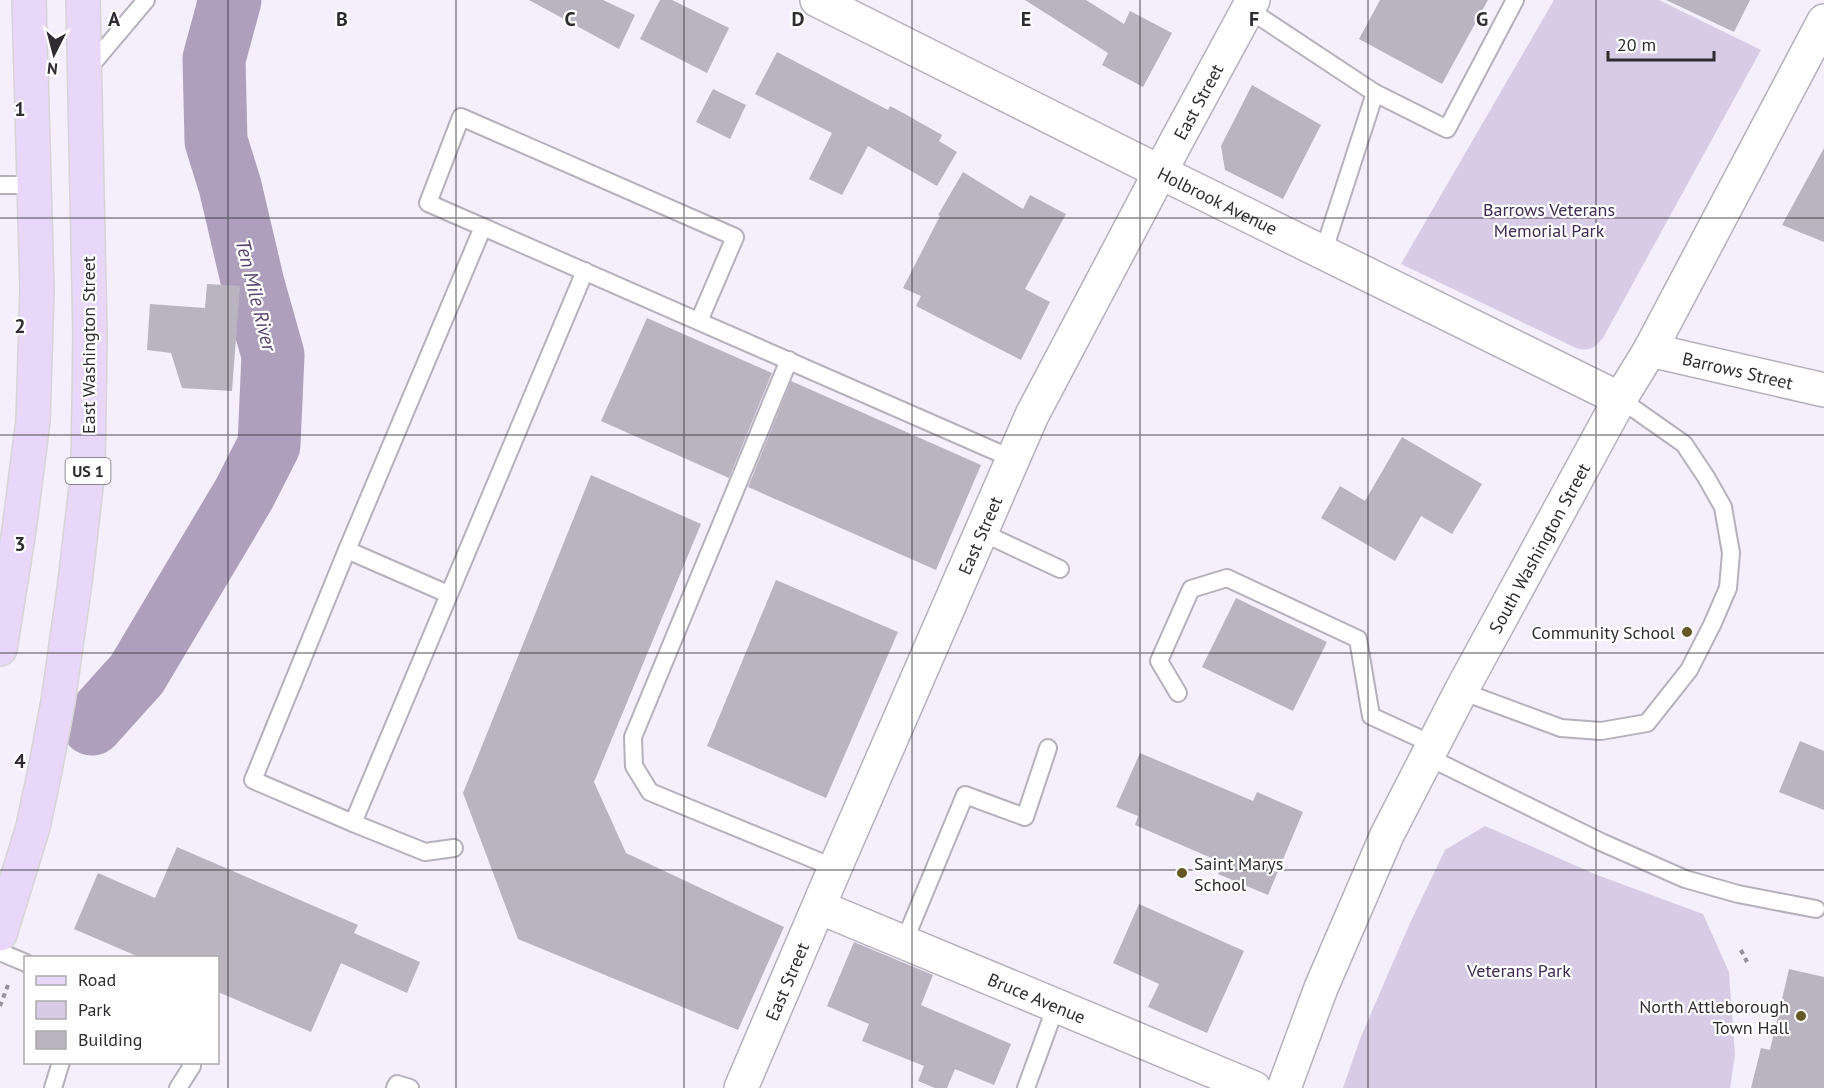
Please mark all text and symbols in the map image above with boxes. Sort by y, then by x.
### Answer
text: A [108,6,121,32]
text: B [336,6,348,32]
text: C [564,6,576,32]
text: D [792,6,805,32]
text: E [1021,6,1031,32]
text: F [1249,6,1259,32]
text: G [1476,6,1488,32]
north arrow [24,24,84,84]
scale bar [1608,24,1714,62]
text: 20 m [1617,33,1656,56]
text: N [46,58,59,79]
street label: East Street [1168,59,1228,143]
text: 1 [14,96,26,122]
street label: Holbrook Avenue [1154,161,1281,240]
park label: Barrows Veterans Memorial Park [1483,198,1615,242]
water label: Ten Mile River [230,236,283,355]
street label: East Washington Street [77,256,100,434]
text: 2 [14,313,26,339]
street label: Barrows Street [1680,346,1795,394]
road number: US 1 [66,458,110,484]
street label: South Washington Street [1483,459,1595,637]
street label: East Street [953,493,1007,578]
text: 3 [14,531,26,557]
place label: Community School [1531,621,1676,644]
marker: Community School [1680,625,1694,639]
text: 4 [14,748,26,774]
place label: Saint Marys School [1194,852,1283,896]
marker: Saint Marys School [1175,866,1189,880]
street label: East Street [760,939,813,1024]
legend [24,956,219,1064]
park label: Veterans Park [1466,959,1571,982]
street label: Bruce Avenue [985,967,1089,1028]
text: Road [78,968,116,991]
place label: North Attleborough Town Hall [1639,995,1790,1039]
text: Park [78,998,111,1021]
marker: North Attleborough Town Hall [1794,1009,1808,1023]
text: Building [78,1028,142,1051]

